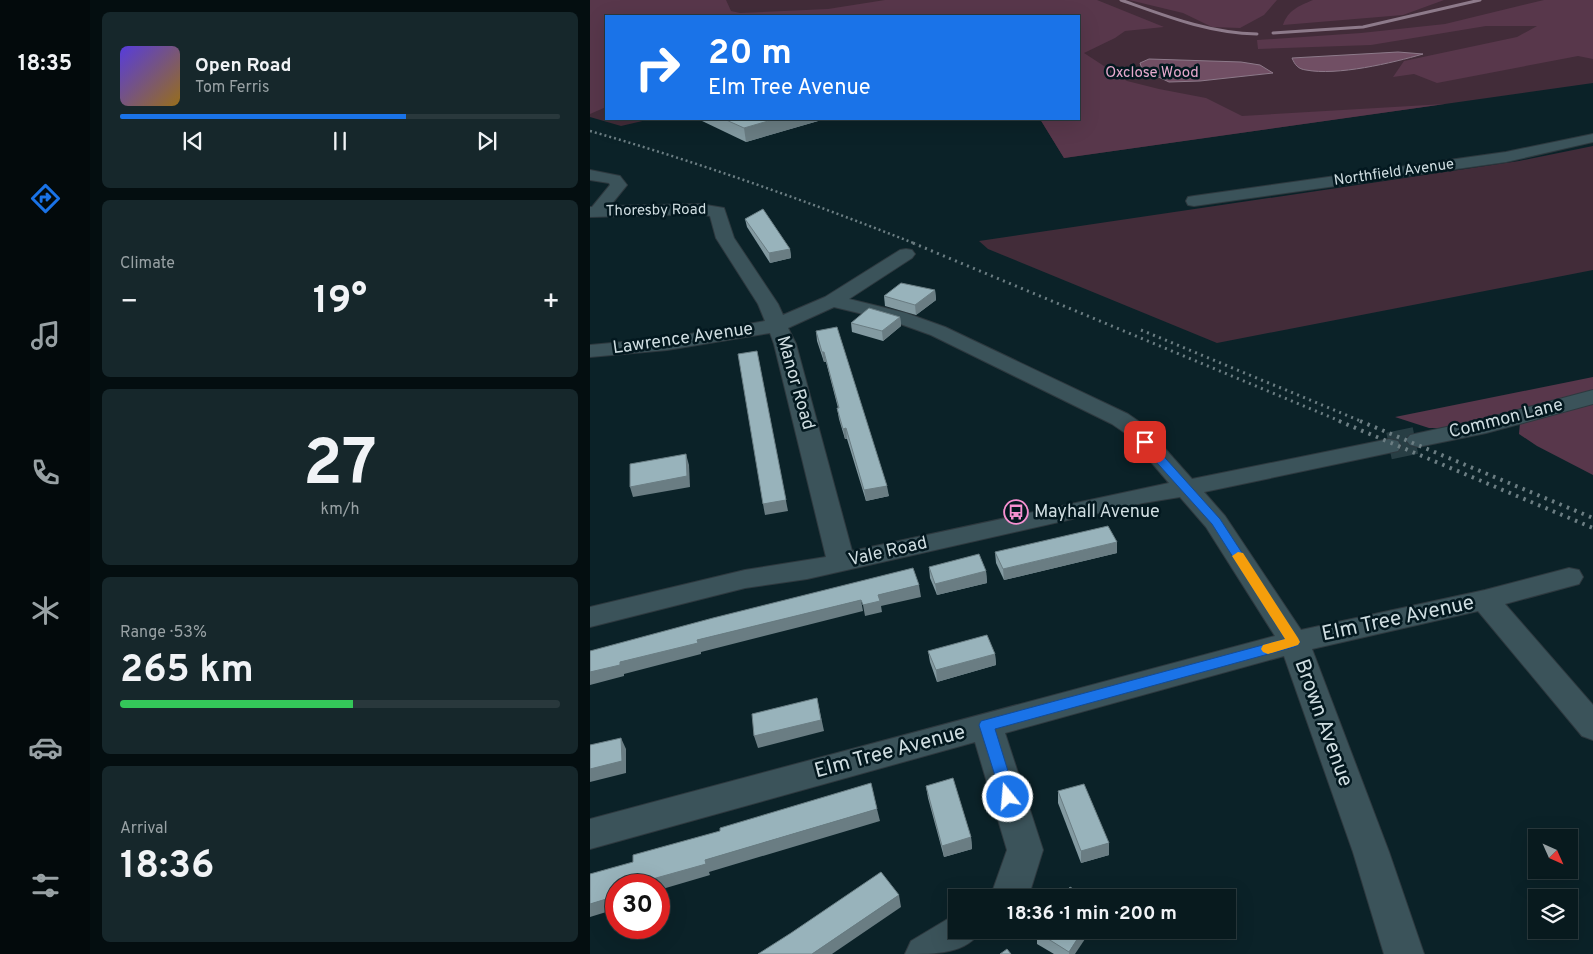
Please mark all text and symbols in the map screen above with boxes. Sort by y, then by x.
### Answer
text: 20 m [708,32,792,76]
icon: right [625,35,690,100]
text: 18:35 [18,51,72,78]
text: Open Road [195,54,291,78]
park label: Oxclose Wood [1105,64,1199,83]
text: Elm Tree Avenue [708,75,871,102]
text: Tom Ferris [195,78,269,98]
icon: previous [179,127,207,155]
icon: pause [326,127,354,155]
icon: next [473,127,501,155]
street label: Northfield Avenue [1333,155,1455,191]
icon: directions [28,181,63,216]
street label: Thoresby Road [606,201,706,221]
text: Climate [120,254,175,274]
text: 19° [313,278,367,327]
text: − [120,285,138,321]
text: + [542,285,560,321]
icon: music [28,318,63,353]
street label: Lawrence Avenue [611,318,755,360]
street label: Manor Road [771,333,819,433]
street label: Common Lane [1447,394,1565,444]
pin [1124,421,1166,463]
text: 27 [303,426,377,508]
icon: arrive [1131,428,1159,456]
icon: phone [28,455,63,490]
bus stop icon: Mayhall Avenue [1003,499,1029,525]
text: km/h [321,500,359,520]
place label: Mayhall Avenue [1034,501,1160,524]
street label: Vale Road [846,532,930,572]
street label: Elm Tree Avenue [1319,590,1477,648]
icon: climate [28,593,63,628]
text: Range · 53% [120,623,207,643]
text: 265 km [120,647,254,696]
street label: Brown Avenue [1287,655,1359,791]
street label: Elm Tree Avenue [812,719,968,785]
icon: car [28,730,63,765]
position arrow [981,770,1033,822]
text: Arrival [120,819,168,839]
north arrow [1528,829,1578,879]
map controls [1528,829,1578,939]
text: 18:36 [120,843,214,892]
icon: filters [28,868,63,903]
speed limit sign: 30 [605,874,670,939]
button: layers [1528,889,1578,939]
text: 18:36 · 1 min · 200 m [1007,902,1177,926]

